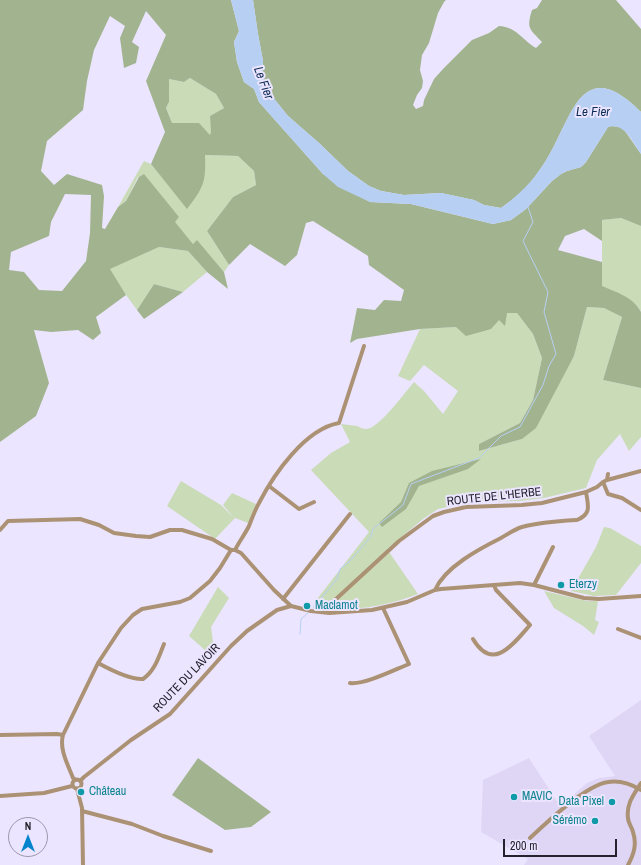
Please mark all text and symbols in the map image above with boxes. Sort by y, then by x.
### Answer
water label: Le Fier [250,64,276,102]
water label: Le Fier [576,105,610,121]
street label: ROUTE DE L'HERBE [446,485,542,509]
place label: Eterzy [569,578,597,592]
marker: Eterzy [556,580,566,590]
place label: Maclamot [315,599,358,613]
marker: Maclamot [302,601,312,611]
street label: ROUTE DU LAVOIR [151,641,223,715]
place label: Château [89,785,126,799]
marker: Château [76,787,86,797]
place label: MAVIC [522,790,552,804]
marker: MAVIC [509,792,519,802]
place label: Data Pixel [559,795,604,809]
marker: Data Pixel [607,797,617,807]
place label: Sérémo [553,814,587,828]
marker: Sérémo [590,816,600,826]
north arrow [8,817,48,857]
text: N [25,819,31,833]
scale bar [505,831,619,857]
text: 200 m [510,838,537,854]

